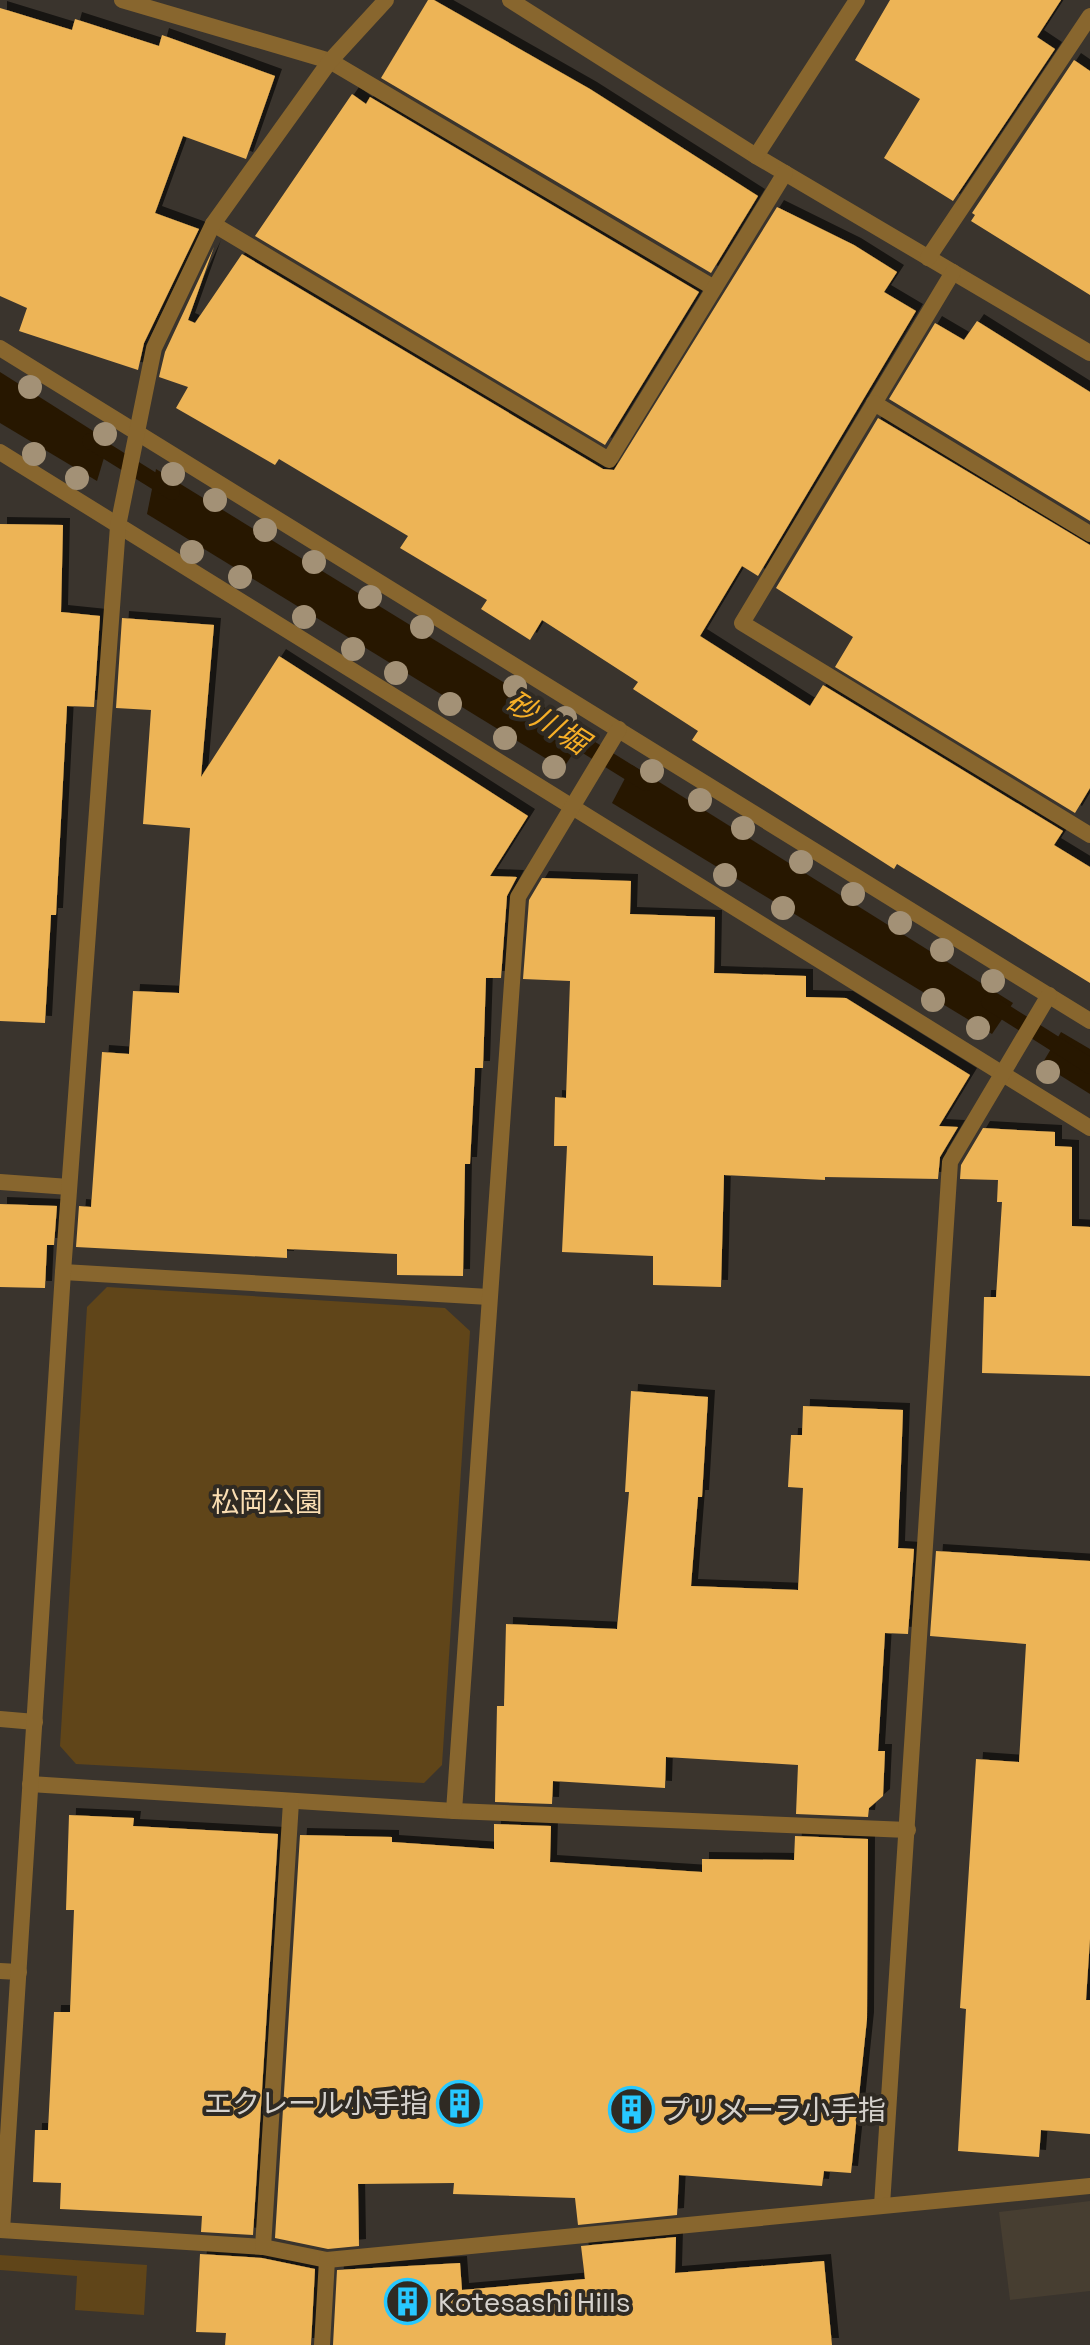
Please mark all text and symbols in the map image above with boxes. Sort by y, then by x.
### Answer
water label: 砂川堀 [499,682,599,765]
park label: 松岡公園 [211,1484,323,1520]
building icon: エクレール小手指 [435,2079,483,2127]
place label: エクレール小手指 [204,2085,428,2121]
building icon: プリメーラ小手指 [607,2086,655,2134]
place label: プリメーラ小手指 [662,2092,886,2128]
building icon: Kotesashi Hills [383,2278,431,2326]
place label: Kotesashi Hills [438,2284,631,2320]

